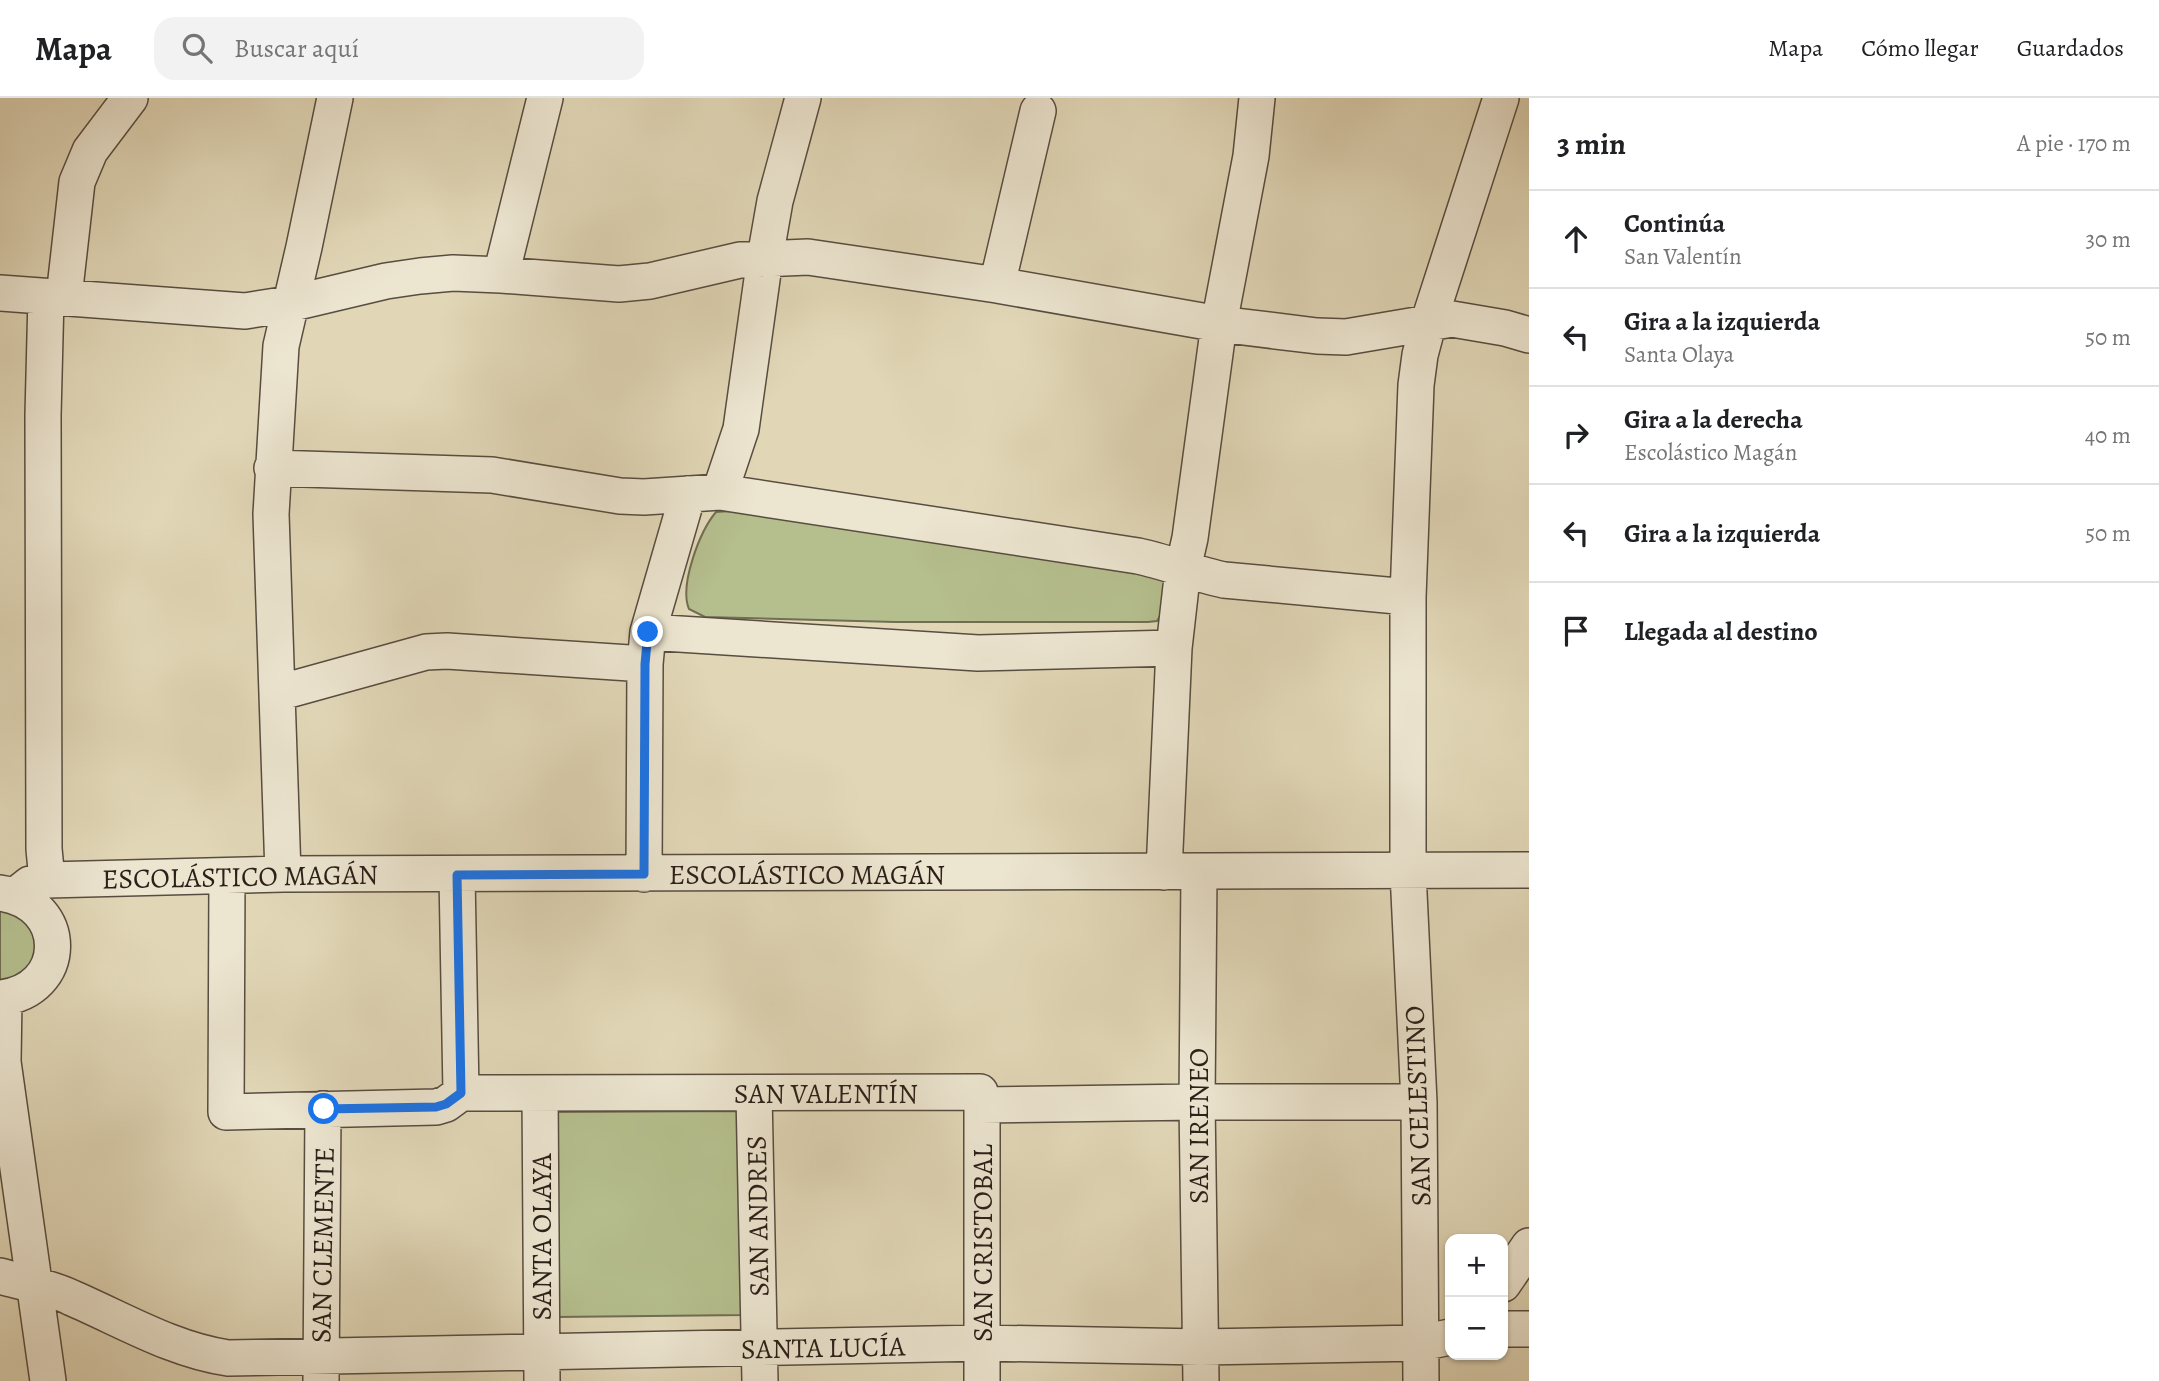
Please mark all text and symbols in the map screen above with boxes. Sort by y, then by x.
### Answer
search box [154,17,644,80]
text: Mapa [35,26,112,71]
icon: search [178,29,216,67]
text: Buscar aquí [234,31,359,66]
text: Mapa [1768,32,1823,64]
text: Cómo llegar [1861,32,1979,64]
text: Guardados [2017,32,2124,64]
text: 3 min [1557,124,1626,164]
text: A pie · 170 m [2017,128,2131,159]
text: Continúa [1624,206,1725,241]
icon: ahead [1557,220,1595,258]
text: 30 m [2085,224,2131,255]
text: San Valentín [1624,241,1742,272]
text: Gira a la izquierda [1624,304,1820,339]
icon: left [1557,318,1595,356]
text: 50 m [2085,322,2131,353]
text: Santa Olaya [1624,339,1734,370]
text: Gira a la derecha [1624,402,1803,437]
icon: right [1557,416,1595,454]
text: 40 m [2085,420,2131,451]
text: Escolástico Magán [1624,437,1797,468]
icon: left [1557,514,1595,552]
text: Gira a la izquierda [1624,516,1820,551]
text: 50 m [2085,518,2131,549]
icon: arrive [1557,612,1595,650]
text: Llegada al destino [1624,614,1818,649]
route end [632,616,663,647]
street label: ESCOLÁSTICO MAGÁN [101,856,379,898]
street label: ESCOLÁSTICO MAGÁN [669,856,945,894]
street label: SAN CELESTINO [1396,1005,1440,1207]
street label: SAN IRENEO [1180,1048,1218,1204]
street label: SAN VALENTÍN [734,1075,918,1113]
route start [308,1093,339,1124]
street label: SAN ANDRES [738,1135,778,1297]
street label: SAN CRISTOBAL [964,1143,1002,1342]
street label: SAN CLEMENTE [302,1147,344,1343]
street label: SANTA OLAYA [523,1153,561,1321]
map controls [1445,1234,1508,1360]
button: + [1445,1234,1508,1297]
button: − [1445,1297,1508,1360]
street label: SANTA LUCÍA [741,1328,906,1368]

